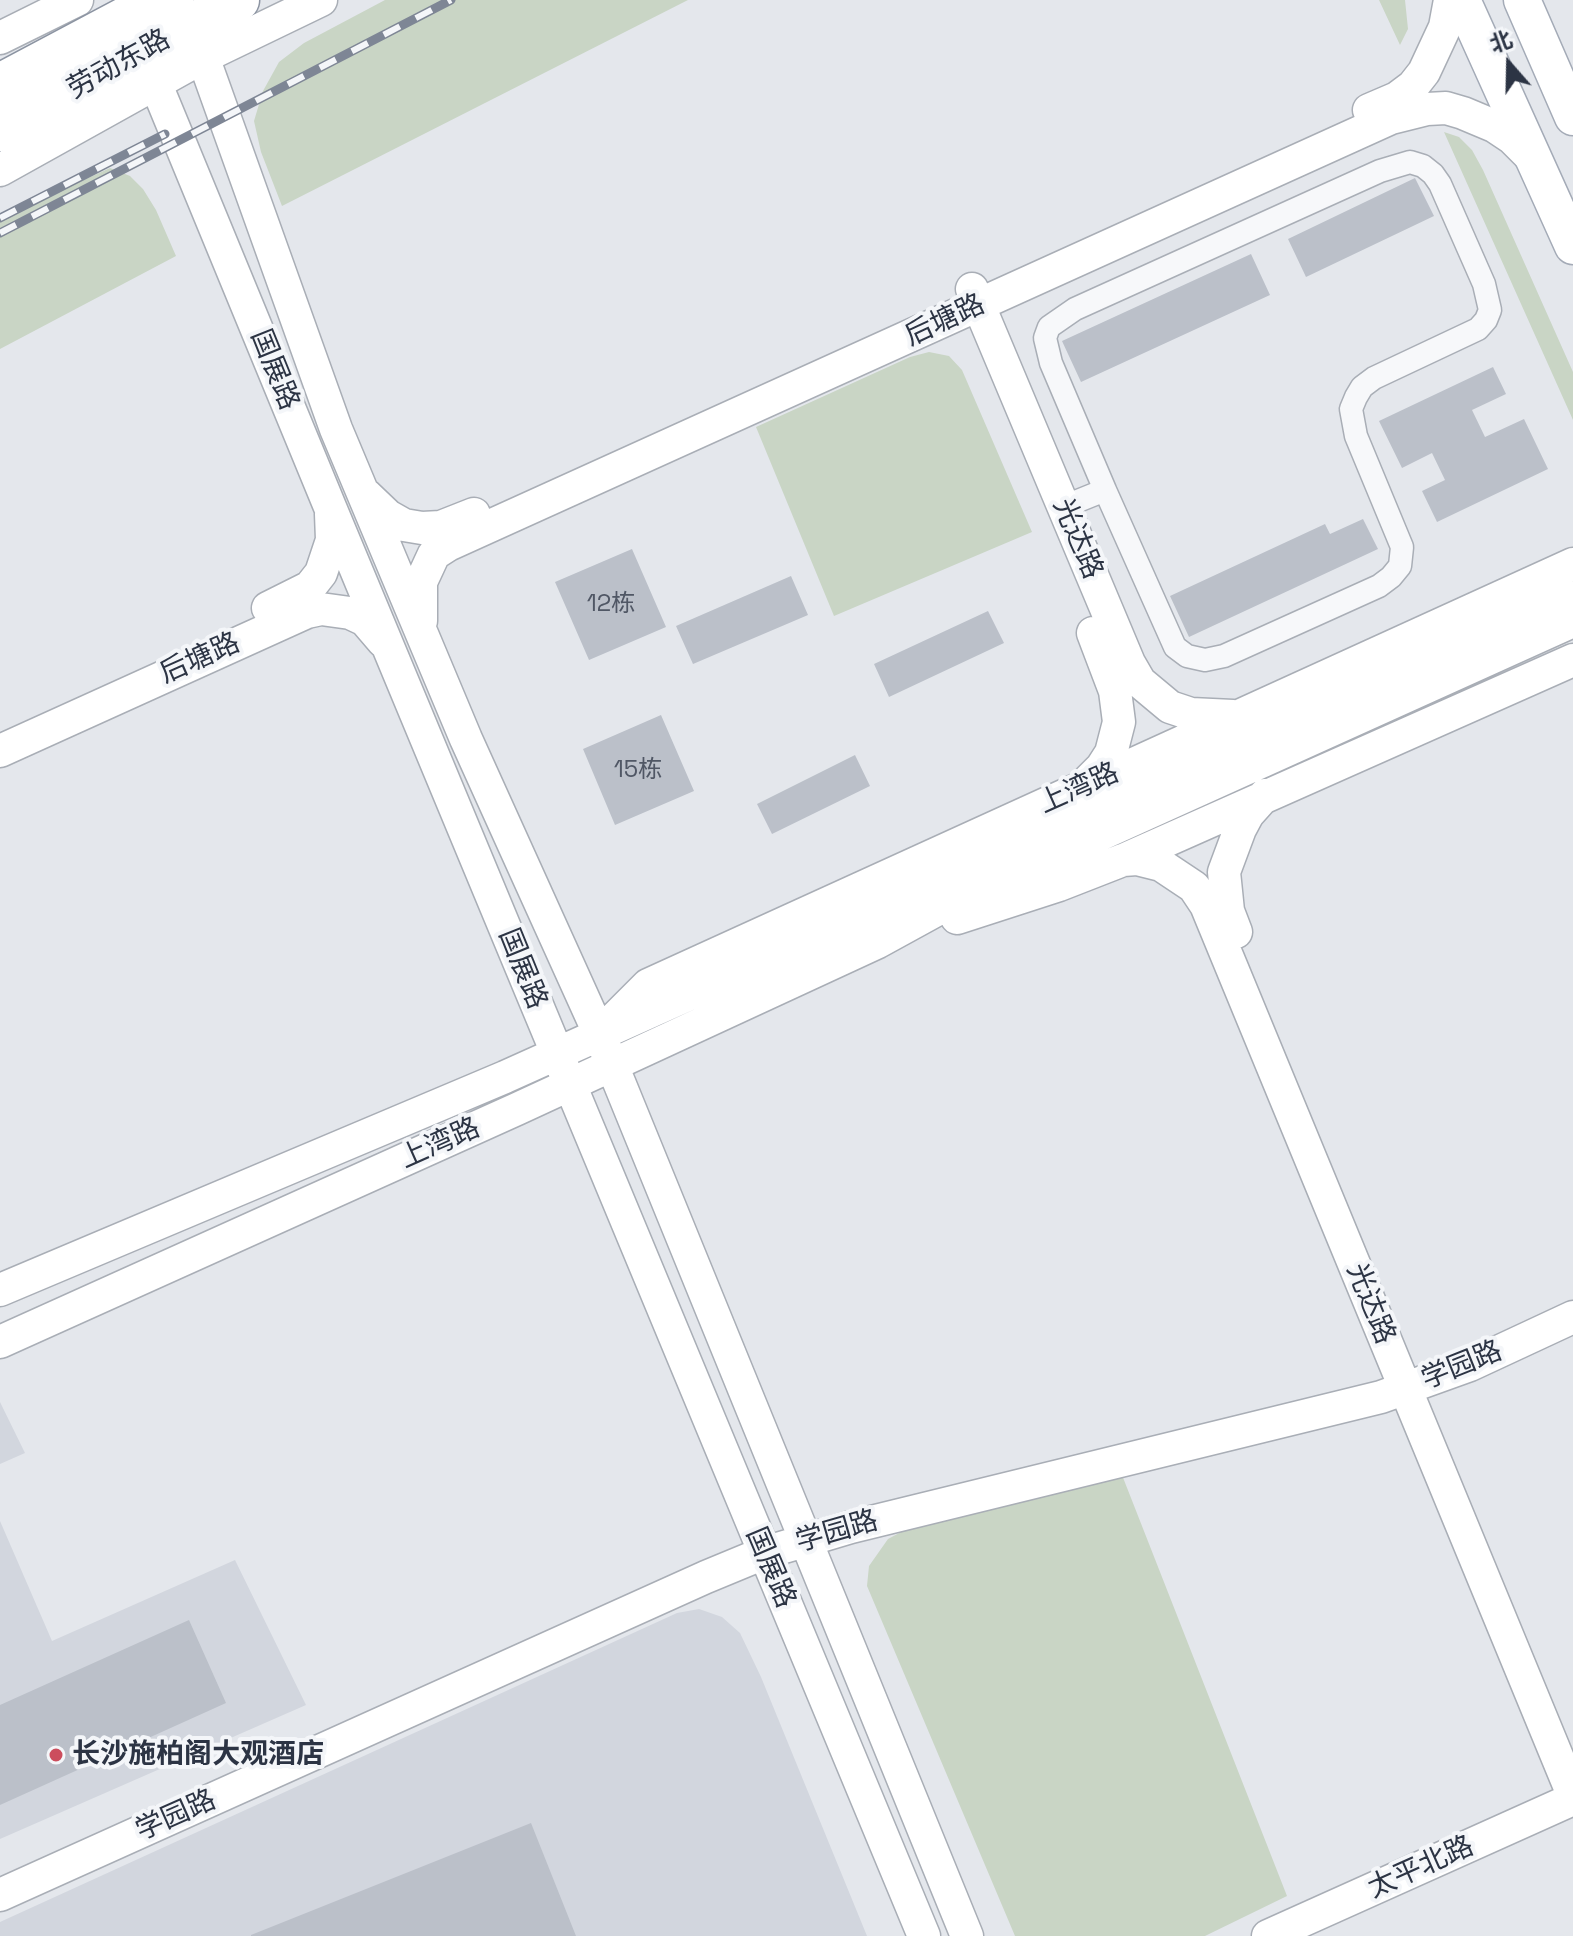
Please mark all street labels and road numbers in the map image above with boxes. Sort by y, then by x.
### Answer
street label: 劳动东路 [62,23,176,107]
street label: 后塘路 [900,288,990,354]
street label: 国展路 [243,325,305,415]
street label: 光达路 [1045,494,1109,584]
street label: 后塘路 [155,627,245,691]
street label: 上湾路 [1034,757,1124,821]
street label: 国展路 [491,924,553,1014]
street label: 上湾路 [395,1112,485,1176]
street label: 光达路 [1339,1259,1401,1349]
street label: 学园路 [1417,1335,1507,1397]
street label: 学园路 [792,1504,882,1560]
street label: 国展路 [738,1523,802,1613]
street label: 学园路 [131,1784,221,1848]
street label: 太平北路 [1363,1830,1479,1906]

